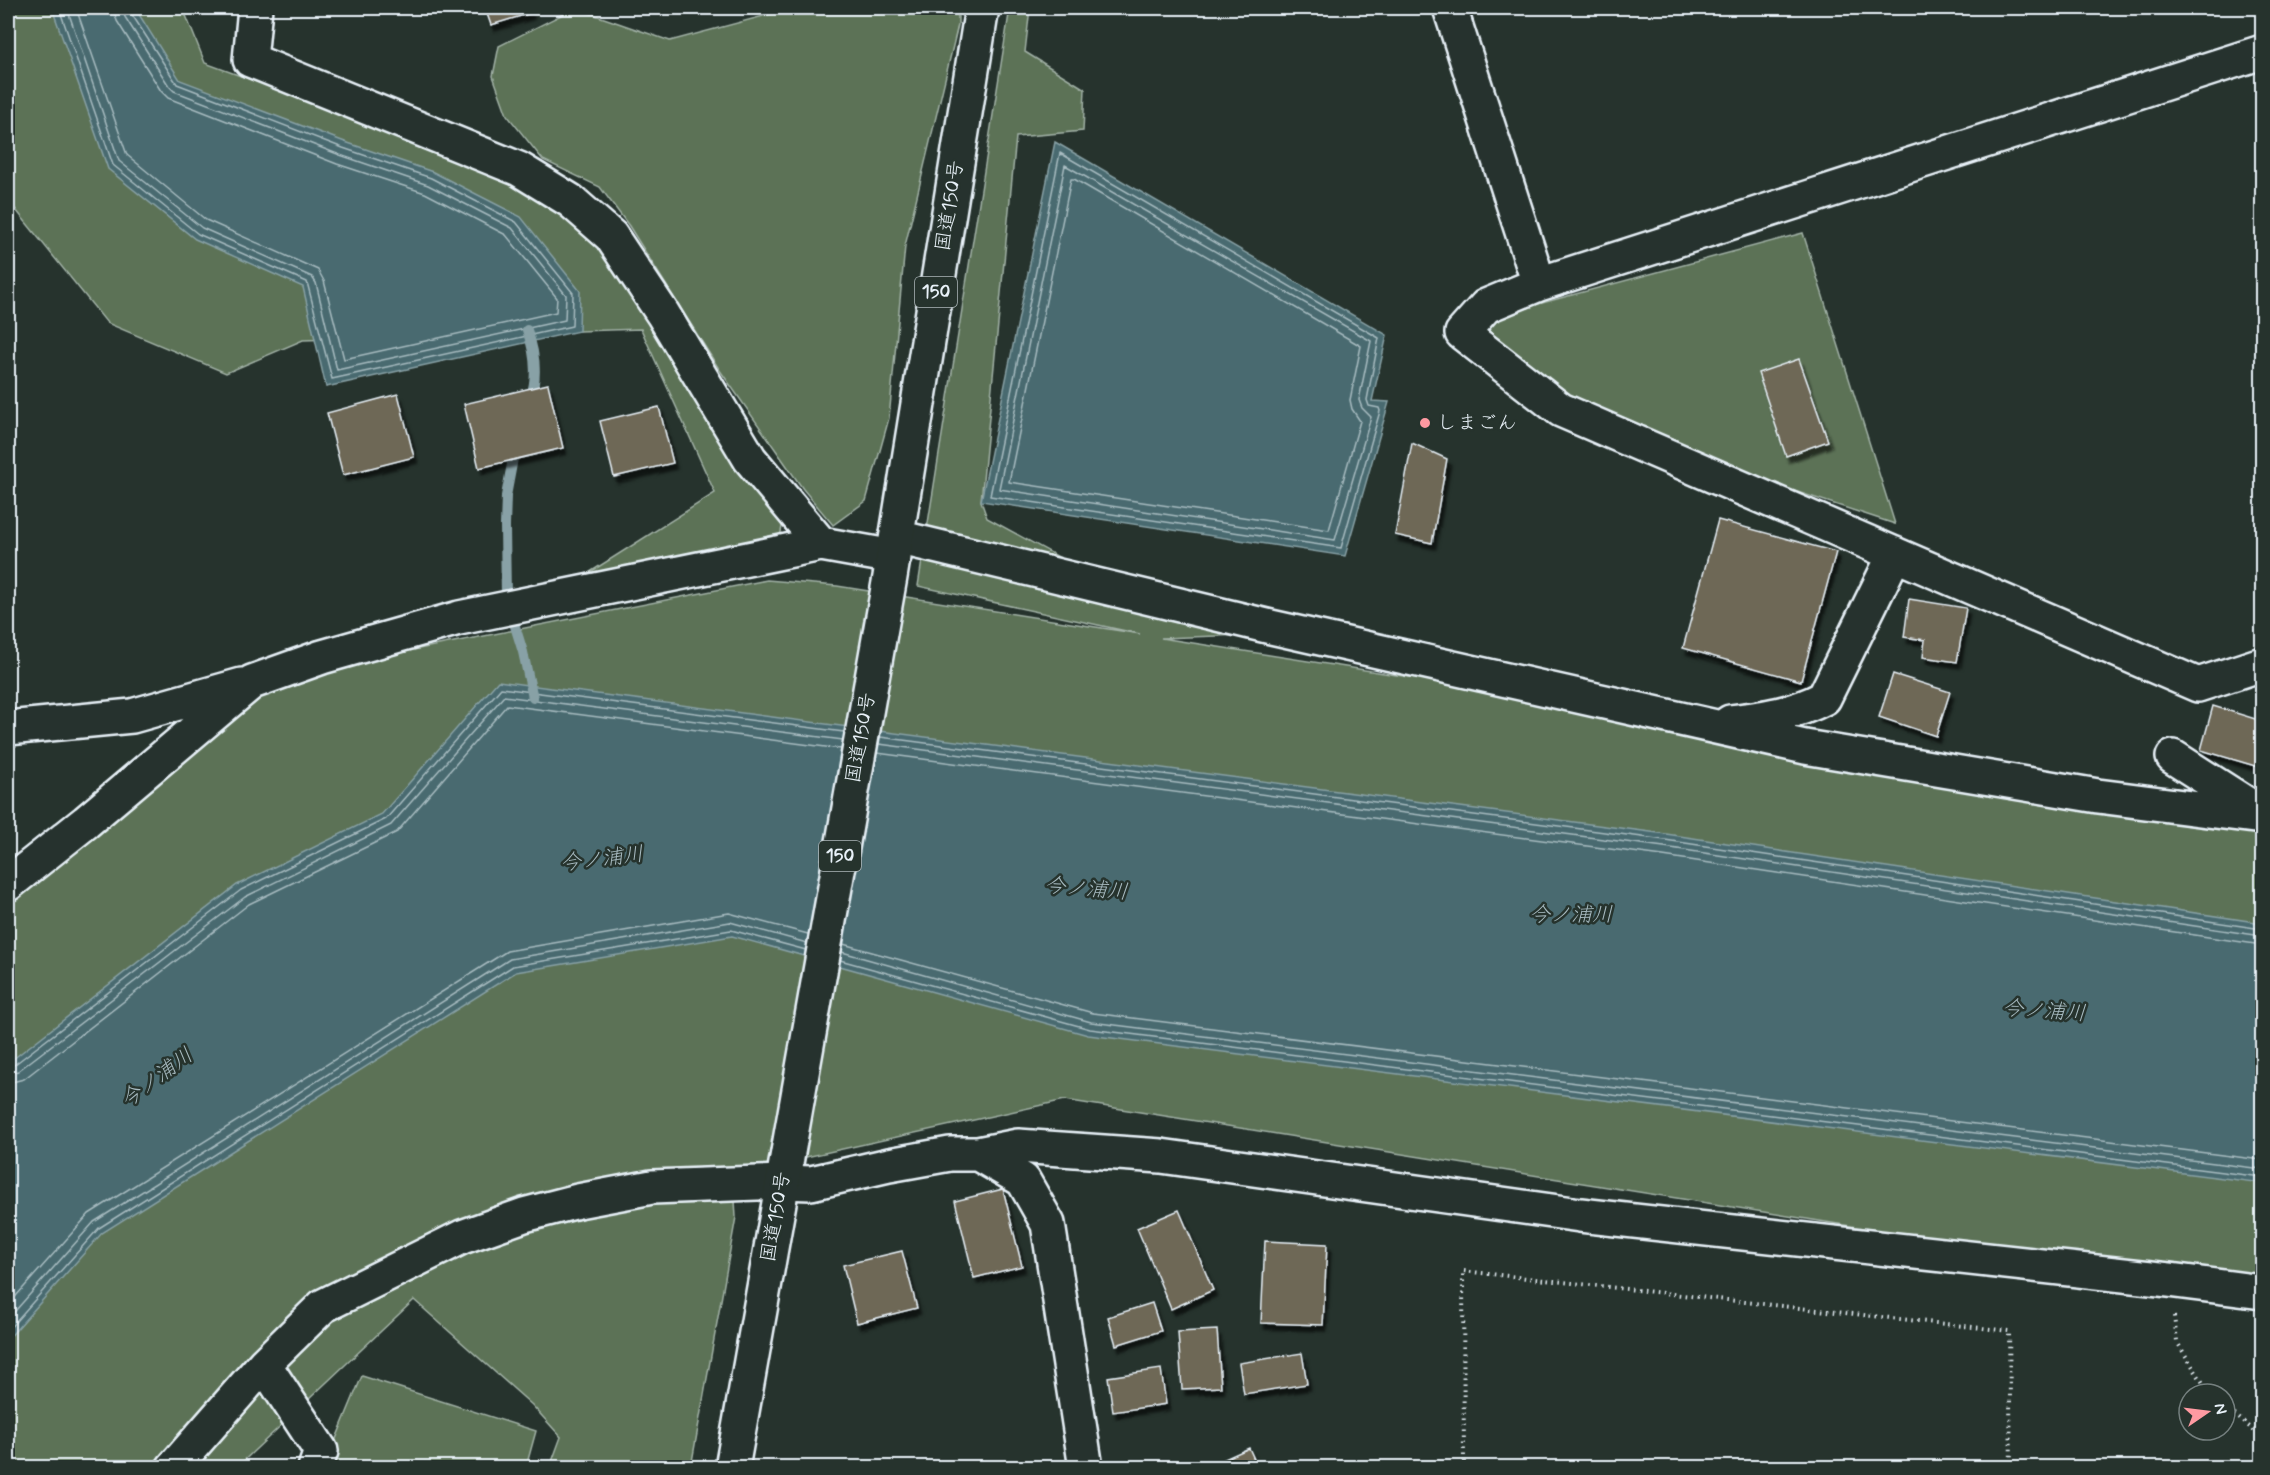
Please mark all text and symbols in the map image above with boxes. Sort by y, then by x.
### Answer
street label: 国道150号 [929,159,971,253]
road number: 150 [915,277,957,307]
place label: しまごん [1437,410,1517,437]
marker: しまごん [1418,416,1432,430]
street label: 国道150号 [840,691,882,785]
water label: 今ノ浦川 [559,840,645,878]
road number: 150 [819,841,861,871]
water label: 今ノ浦川 [1043,871,1129,907]
water label: 今ノ浦川 [1529,901,1613,929]
water label: 今ノ浦川 [2001,994,2087,1028]
water label: 今ノ浦川 [115,1042,199,1114]
street label: 国道150号 [755,1170,797,1264]
north arrow [2177,1382,2237,1442]
text: N [2209,1401,2232,1416]

